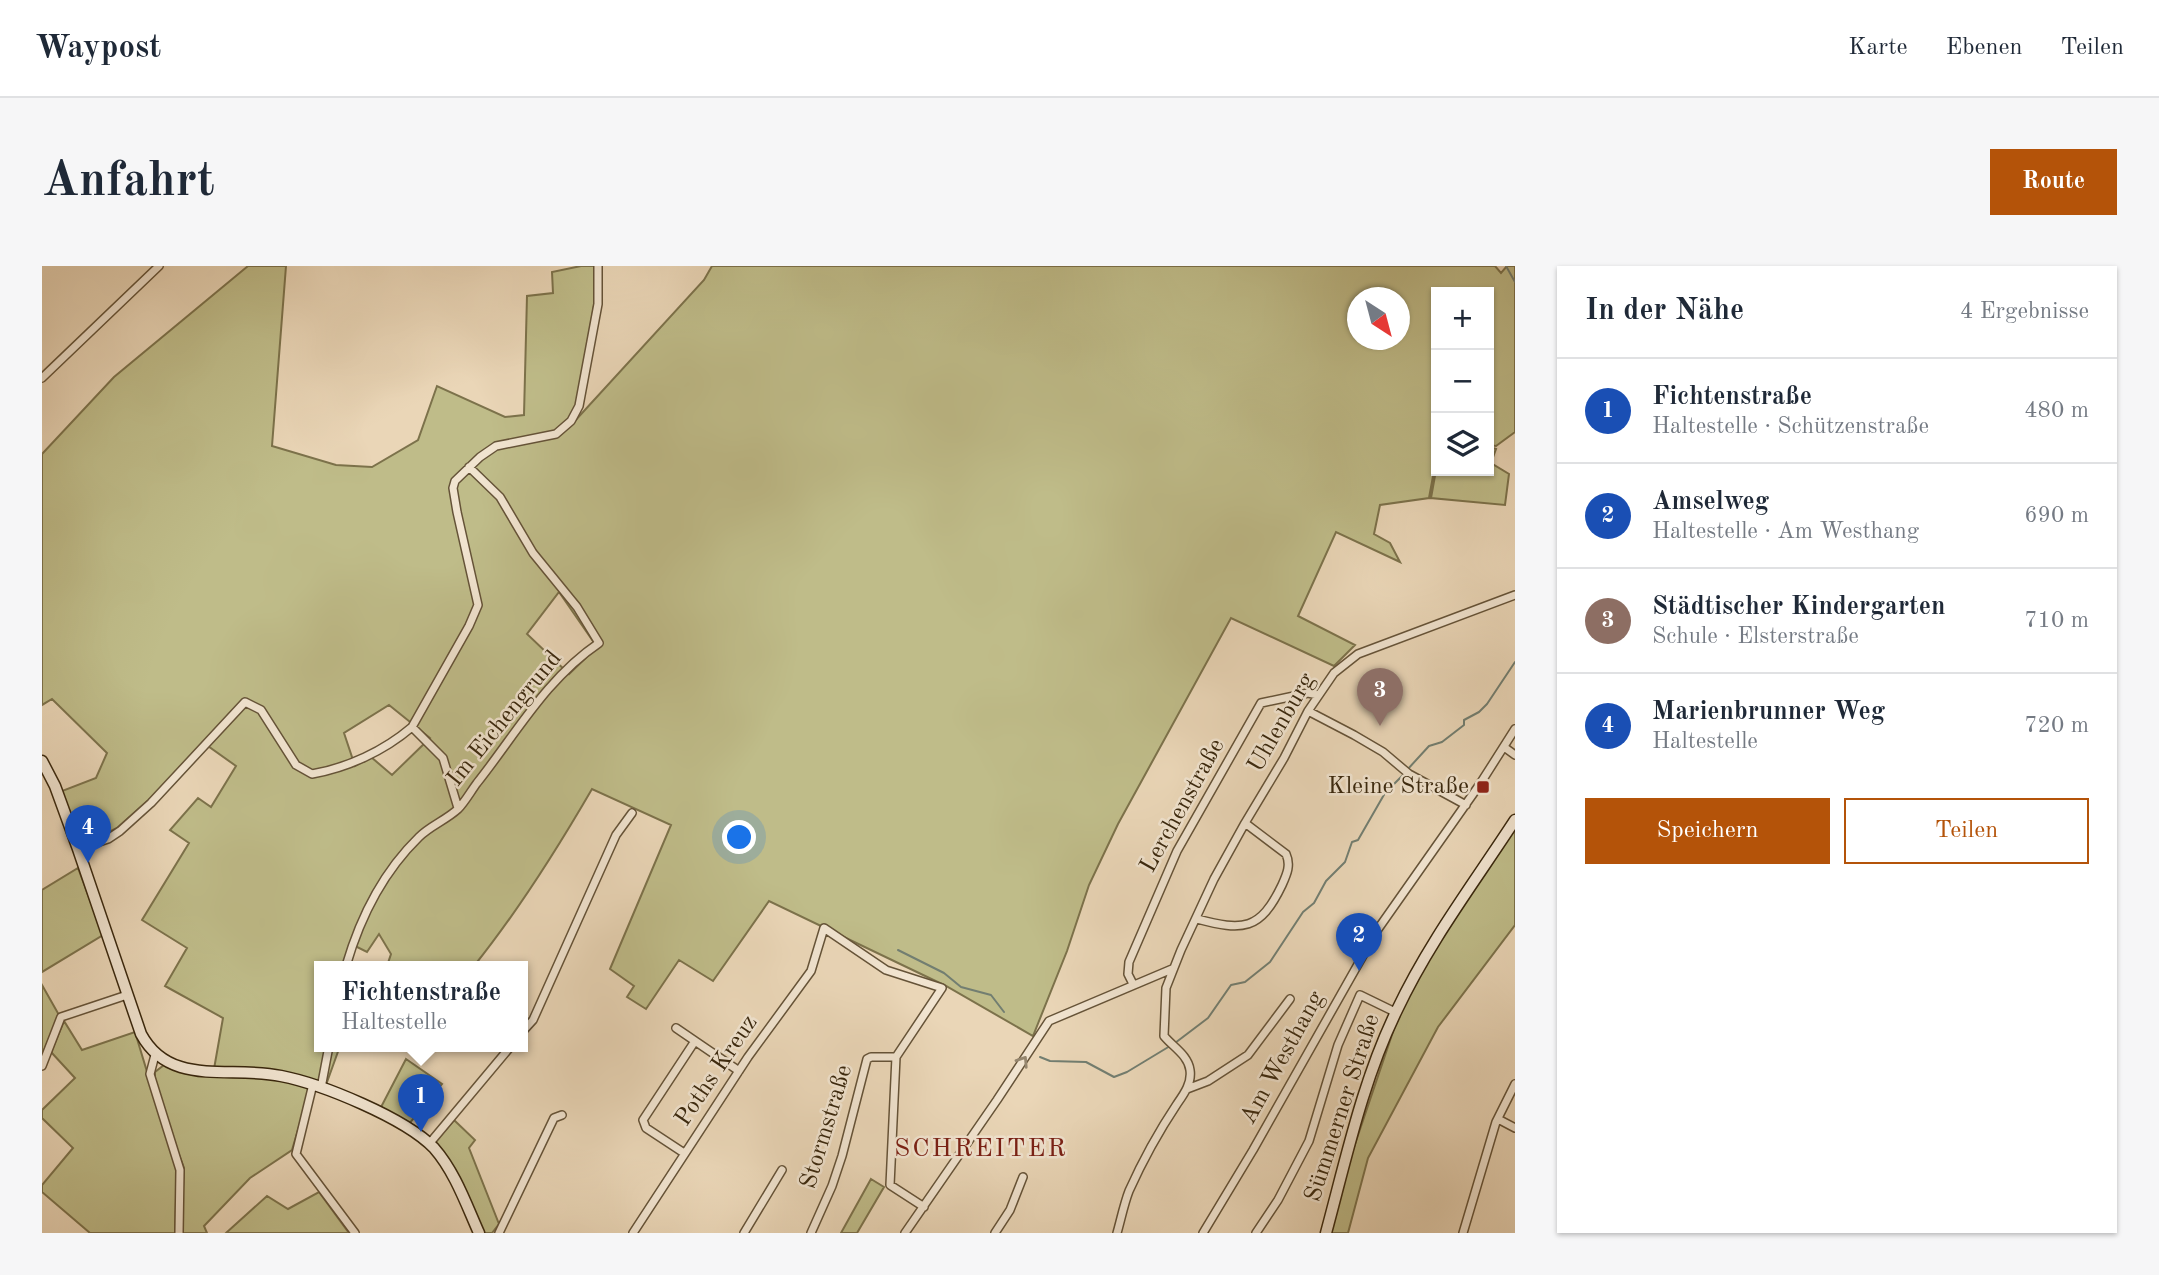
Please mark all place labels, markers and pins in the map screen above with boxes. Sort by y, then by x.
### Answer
pin: 3 [1357,668,1403,726]
place label: Kleine Straße [1327,775,1469,799]
marker: Kleine Straße [1475,779,1491,795]
pin: 4 [65,805,111,863]
pin: 2 [1336,913,1382,971]
pin: 1 [398,1074,444,1132]

